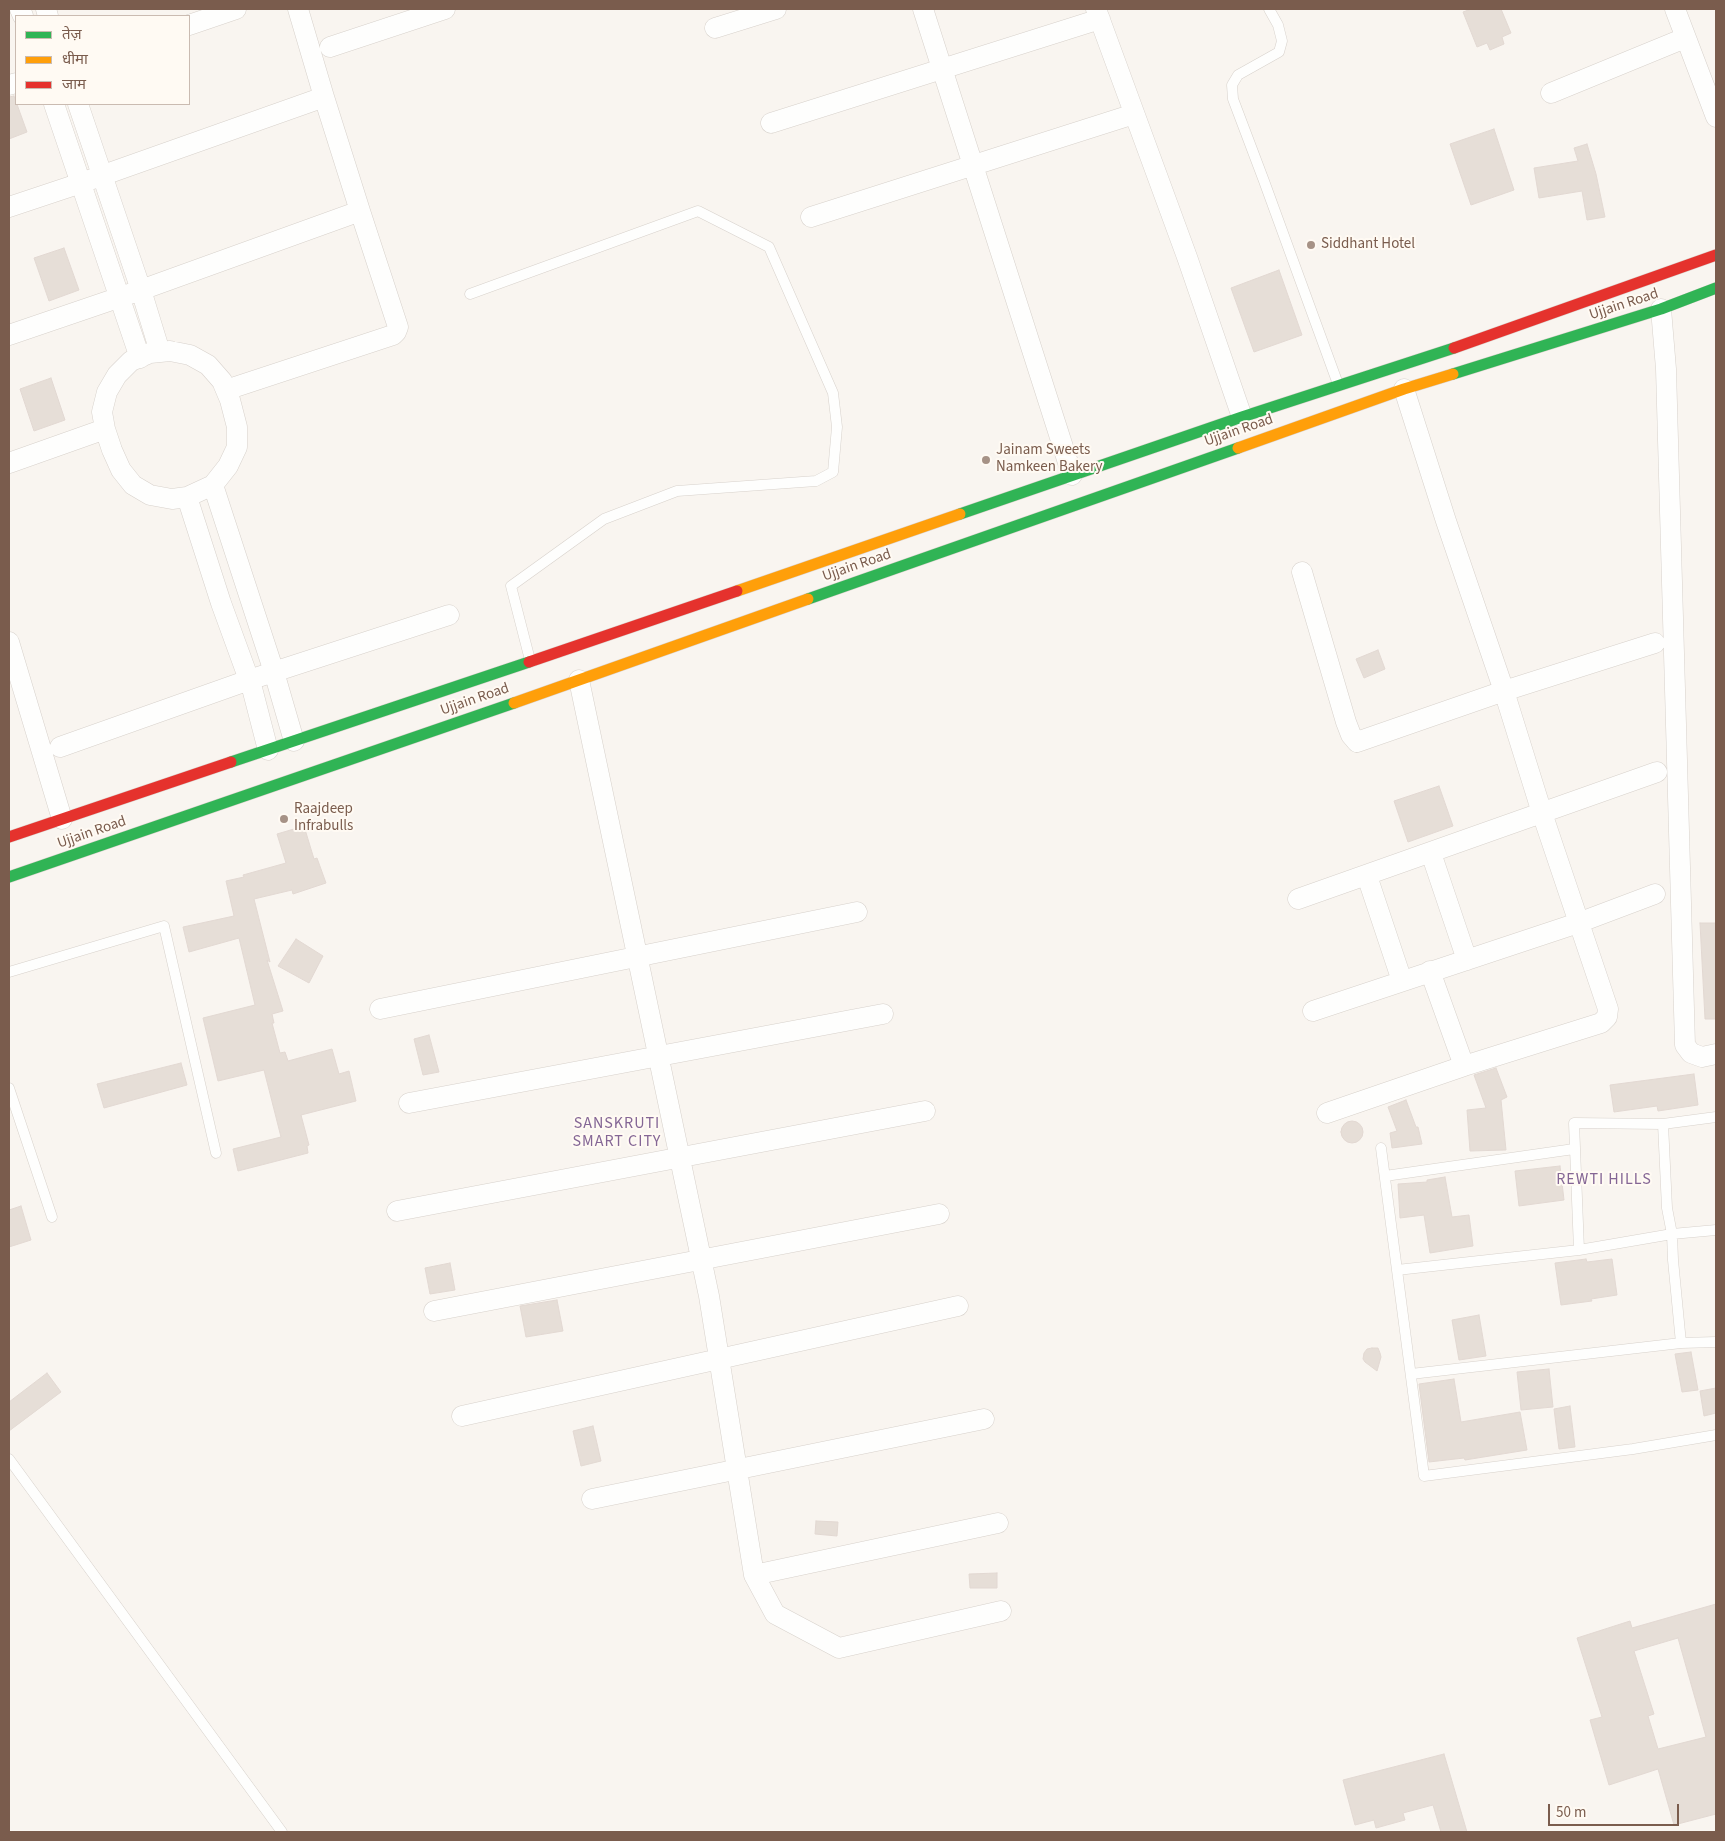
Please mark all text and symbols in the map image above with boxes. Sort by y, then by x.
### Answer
legend [15,15,190,105]
text: तेज़ [62,24,82,45]
text: धीमा [62,49,88,70]
text: जाम [62,74,86,95]
place label: Siddhant Hotel [1321,236,1415,254]
marker: Siddhant Hotel [1305,239,1317,251]
street label: Ujjain Road [1587,285,1661,325]
street label: Ujjain Road [1202,411,1276,451]
place label: Jainam Sweets Namkeen Bakery [996,442,1103,477]
marker: Jainam Sweets Namkeen Bakery [980,454,992,466]
street label: Ujjain Road [820,546,894,586]
street label: Ujjain Road [438,680,512,720]
place label: Raajdeep Infrabulls [294,801,353,836]
street label: Ujjain Road [55,813,129,853]
marker: Raajdeep Infrabulls [278,813,290,825]
district label: SANSKRUTI SMART CITY [571,1114,663,1152]
district label: REWTI HILLS [1555,1170,1653,1190]
scale bar [1550,1794,1681,1826]
text: 50 m [1556,1802,1586,1823]

